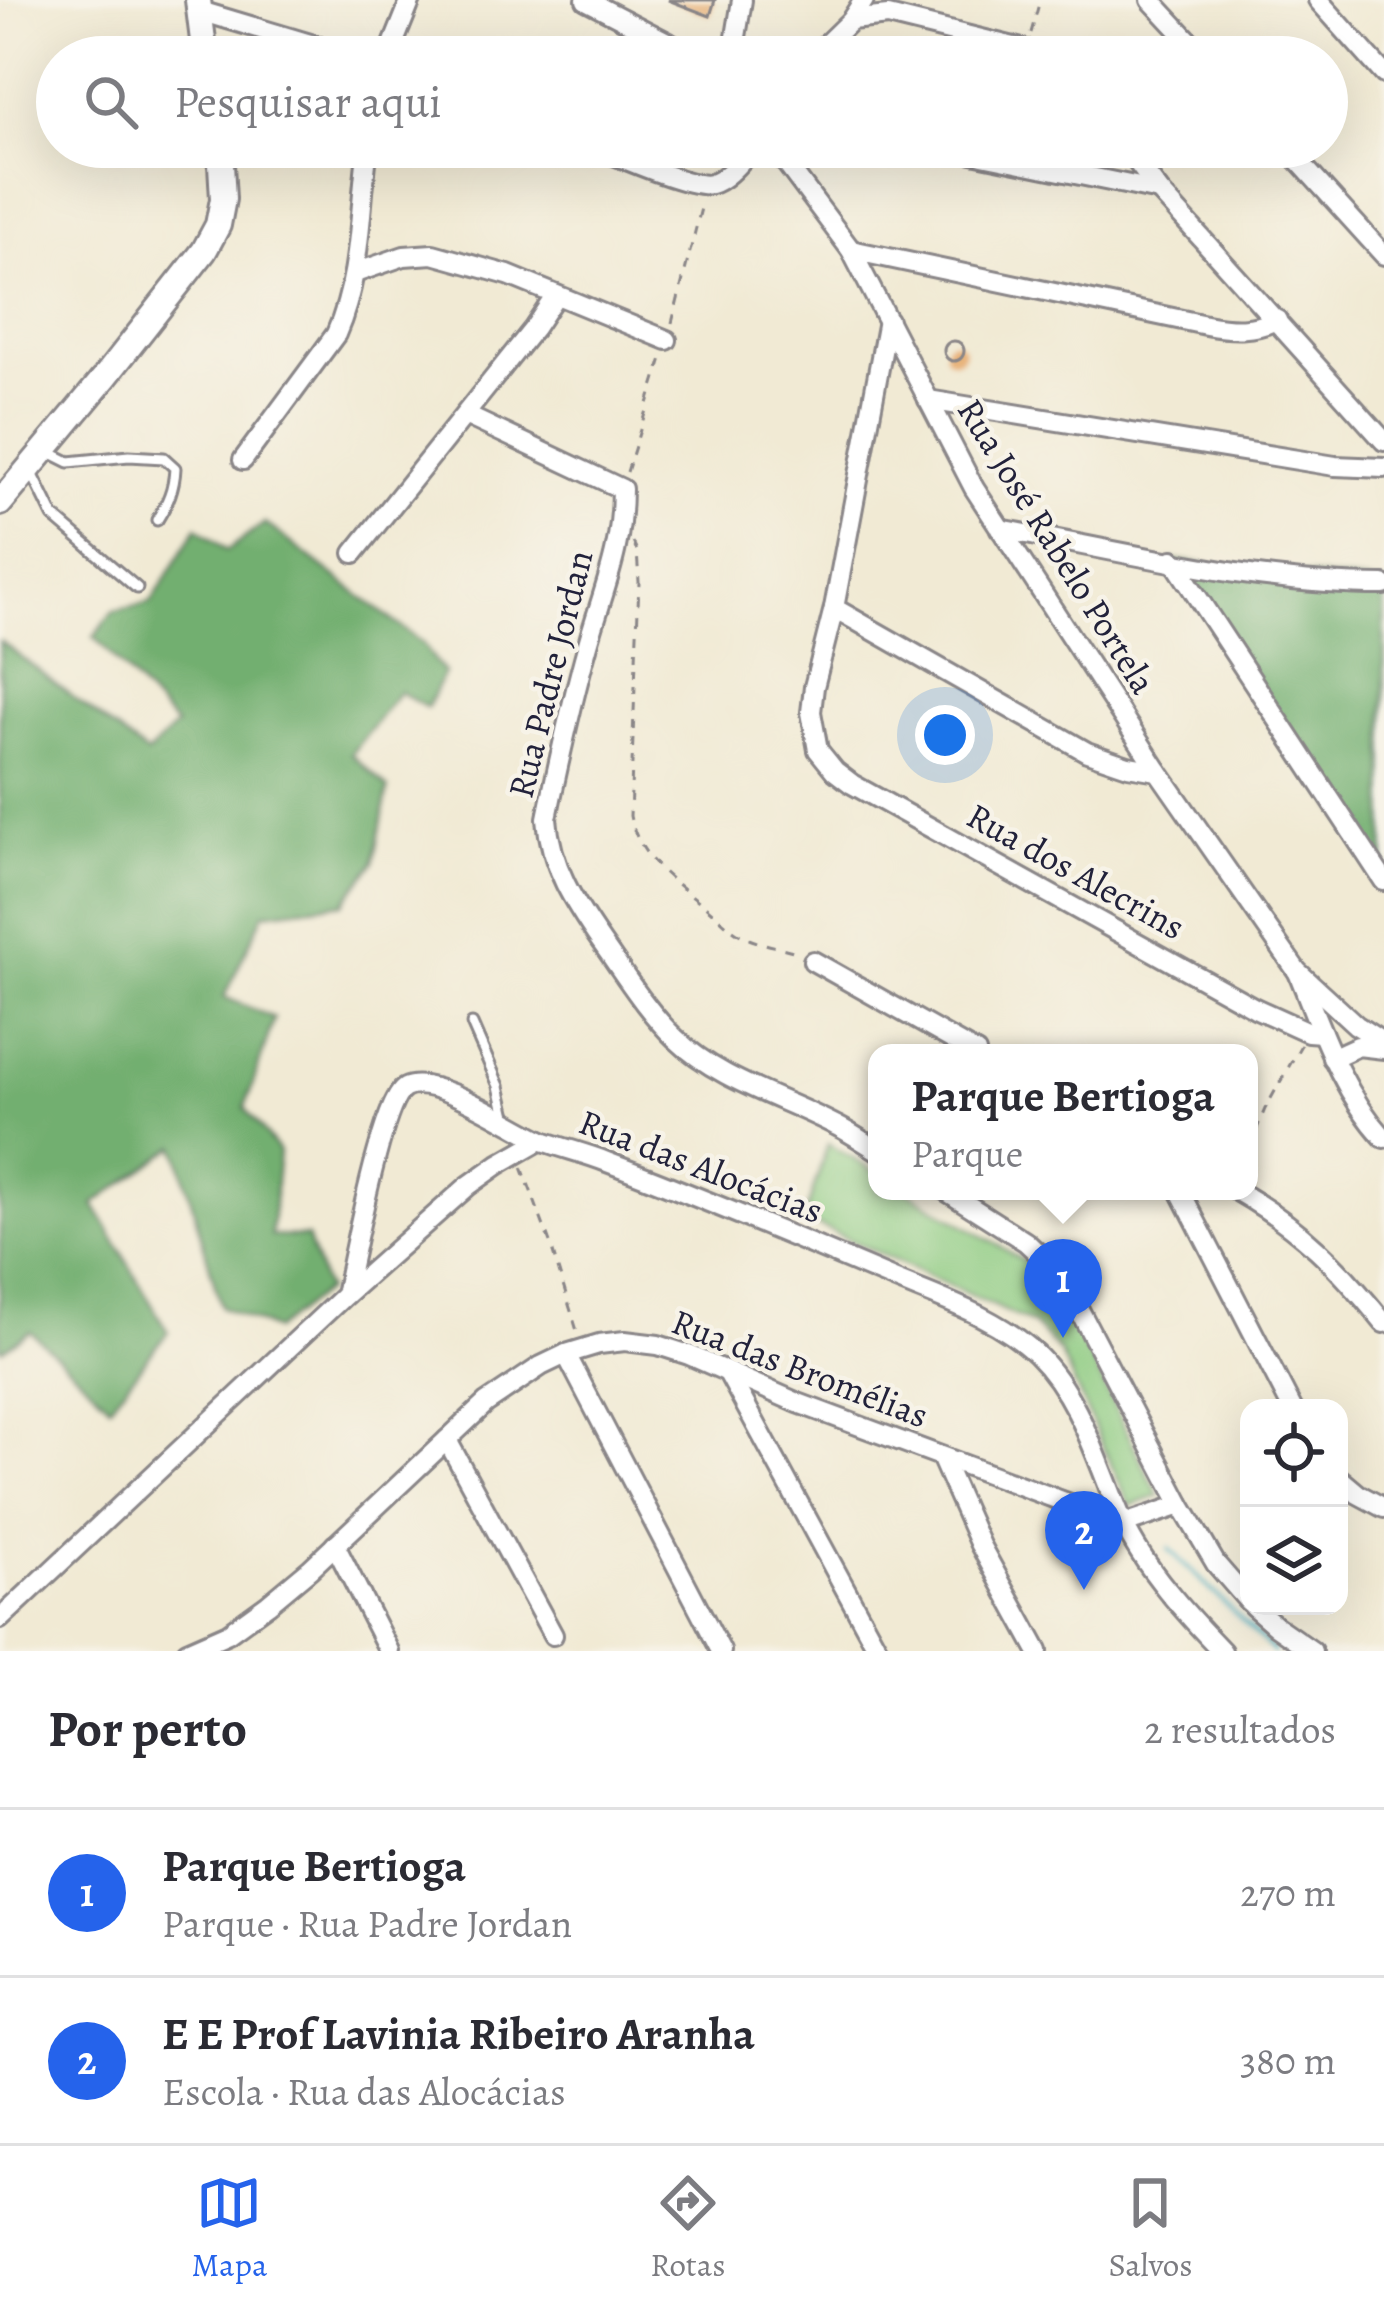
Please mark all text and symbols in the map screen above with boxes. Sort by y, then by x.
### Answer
search box [36,36,1348,168]
icon: search [78,69,144,135]
text: Pesquisar aqui [174,71,442,133]
street label: Rua José Rabelo Portela [946,389,1168,703]
street label: Rua Padre Jordan [496,545,604,803]
your location [915,705,975,765]
street label: Rua dos Alecrins [958,791,1194,951]
popup [868,1044,1258,1200]
text: Parque Bertioga [911,1065,1215,1127]
street label: Rua das Alocácias [572,1097,830,1235]
text: Parque [911,1127,1023,1180]
pin: 1 [1024,1239,1102,1338]
street label: Rua das Bromélias [665,1297,935,1439]
map controls [1240,1399,1348,1615]
button: locate [1240,1399,1348,1507]
pin: 2 [1045,1491,1123,1590]
button: layers [1240,1507,1348,1615]
text: Por perto [48,1694,247,1764]
text: 2 resultados [1144,1703,1336,1756]
text: Parque Bertioga [162,1835,466,1897]
text: 1 [80,1866,94,1919]
text: 270 m [1240,1866,1336,1919]
text: Parque · Rua Padre Jordan [162,1897,572,1950]
text: E E Prof Lavinia Ribeiro Aranha [162,2003,755,2065]
text: 2 [78,2034,96,2087]
text: 380 m [1240,2034,1336,2087]
text: Escola · Rua das Alocácias [162,2065,566,2118]
tab: Mapa [191,2170,267,2287]
tab: Rotas [650,2170,725,2287]
tab: Salvos [1108,2170,1193,2287]

